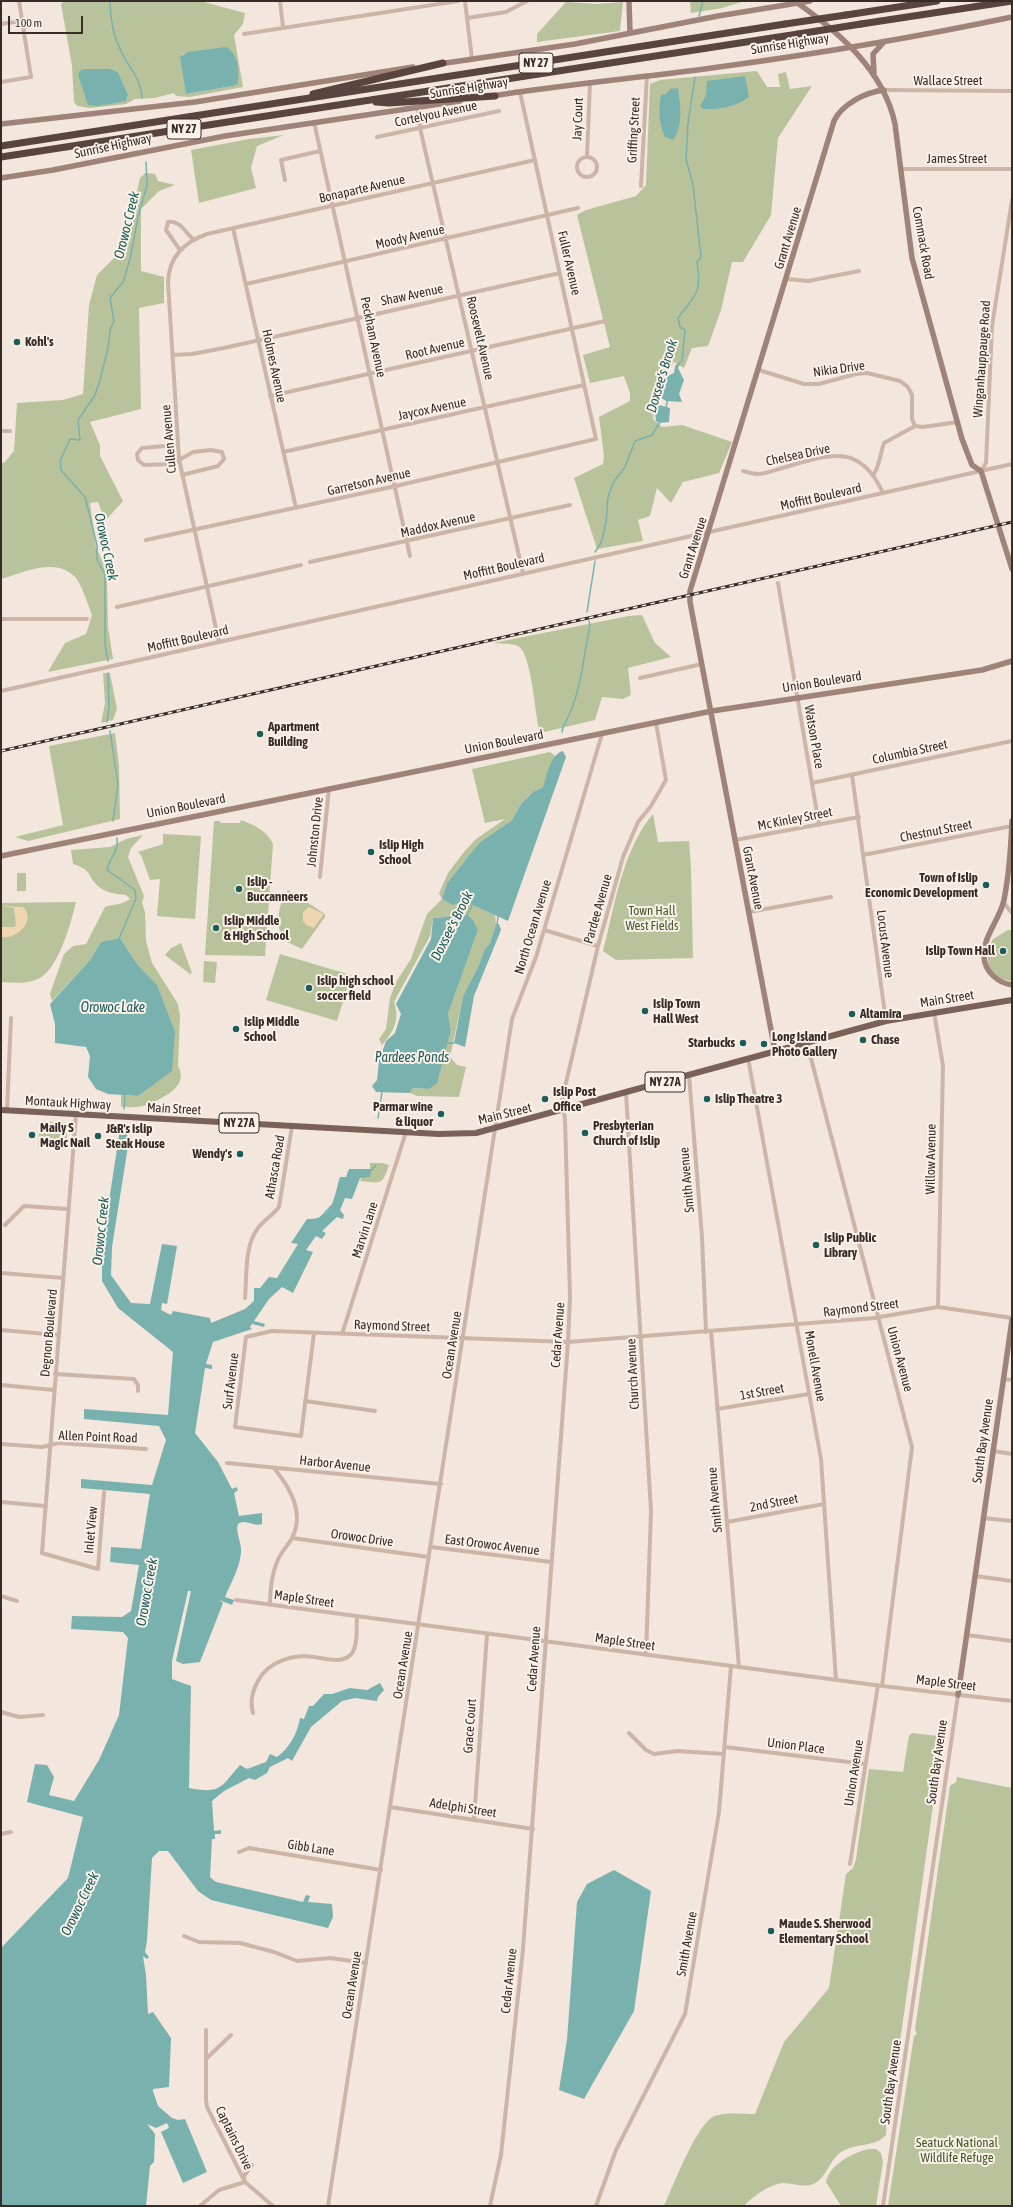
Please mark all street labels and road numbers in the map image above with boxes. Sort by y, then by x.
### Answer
street label: Sunrise Highway [750,30,830,58]
road number: NY 27 [519,53,553,73]
street label: Wallace Street [913,73,983,89]
street label: Sunrise Highway [429,74,509,102]
street label: Jay Court [569,97,587,141]
street label: Griffing Street [624,97,644,163]
street label: Cortelyou Avenue [393,98,479,130]
road number: NY 27 [167,119,201,139]
street label: Sunrise Highway [73,130,153,162]
street label: James Street [927,151,987,167]
street label: Bonaparte Avenue [317,172,407,206]
street label: Grant Avenue [771,205,805,271]
street label: Commack Road [909,205,937,281]
street label: Moody Avenue [374,222,446,252]
street label: Fuller Avenue [554,229,584,297]
street label: Shaw Avenue [379,281,445,309]
street label: Peckham Avenue [357,295,389,379]
street label: Roosevelt Avenue [463,295,497,381]
street label: Winganhauppauge Road [970,300,994,418]
street label: Holmes Avenue [259,328,289,404]
street label: Root Avenue [404,335,466,363]
street label: Nikia Drive [812,358,866,380]
street label: Jaycox Avenue [397,394,467,424]
street label: Cullen Avenue [158,404,180,474]
street label: Chelsea Drive [765,441,831,469]
street label: Garretson Avenue [326,465,412,499]
street label: Moffitt Boulevard [779,480,863,514]
street label: Maddox Avenue [399,509,477,541]
street label: Grant Avenue [676,515,710,581]
street label: Moffitt Boulevard [462,550,546,584]
street label: Moffitt Boulevard [146,622,230,656]
street label: Union Boulevard [781,668,863,696]
street label: Watson Place [801,704,827,770]
street label: Union Boulevard [463,727,545,757]
street label: Columbia Street [871,736,949,768]
street label: Union Boulevard [145,791,227,821]
street label: Johnston Drive [304,796,326,868]
street label: Mc Kinley Street [756,804,834,834]
street label: Chestnut Street [899,816,973,846]
street label: Grant Avenue [739,845,767,911]
street label: Pardee Avenue [581,872,615,946]
street label: North Ocean Avenue [511,878,555,976]
street label: Locust Avenue [873,909,897,979]
street label: Main Street [919,987,975,1011]
road number: NY 27A [645,1072,685,1092]
street label: Montauk Highway [25,1093,111,1113]
street label: Main Street [146,1100,202,1118]
street label: Main Street [477,1100,533,1128]
road number: NY 27A [219,1113,259,1133]
street label: Willow Avenue [923,1124,939,1194]
street label: Athasca Road [262,1134,288,1200]
street label: Smith Avenue [676,1147,698,1213]
street label: Marvin Lane [349,1200,381,1260]
street label: Degnon Boulevard [37,1288,61,1378]
street label: Raymond Street [822,1296,900,1320]
street label: Cedar Avenue [548,1302,568,1368]
street label: Ocean Avenue [439,1310,465,1380]
street label: Raymond Street [354,1317,430,1335]
street label: Union Avenue [884,1325,916,1393]
street label: Monell Avenue [801,1329,829,1403]
street label: Church Avenue [623,1338,643,1410]
street label: Surf Avenue [220,1352,242,1410]
street label: 1st Street [739,1380,785,1404]
street label: South Bay Avenue [969,1398,997,1484]
street label: Allen Point Road [58,1428,138,1446]
street label: Harbor Avenue [299,1453,371,1475]
street label: Smith Avenue [704,1467,726,1533]
street label: 2nd Street [749,1491,799,1515]
street label: Inlet View [81,1506,101,1554]
street label: Orowoc Drive [330,1526,394,1550]
street label: East Orowoc Avenue [444,1531,540,1559]
street label: Maple Street [273,1587,335,1611]
street label: Cedar Avenue [524,1626,544,1692]
street label: Ocean Avenue [390,1630,416,1700]
street label: Maple Street [594,1630,656,1654]
street label: Maple Street [915,1672,977,1694]
street label: Grace Court [460,1698,480,1754]
street label: South Bay Avenue [923,1719,951,1805]
street label: Union Place [766,1735,826,1757]
street label: Union Avenue [841,1739,867,1807]
street label: Adelphi Street [428,1795,498,1821]
street label: Gibb Lane [286,1837,336,1859]
street label: Smith Avenue [674,1910,700,1978]
street label: Cedar Avenue [498,1948,520,2014]
street label: Ocean Avenue [339,1950,365,2020]
street label: South Bay Avenue [877,2039,905,2125]
street label: Captains Drive [212,2104,256,2172]

